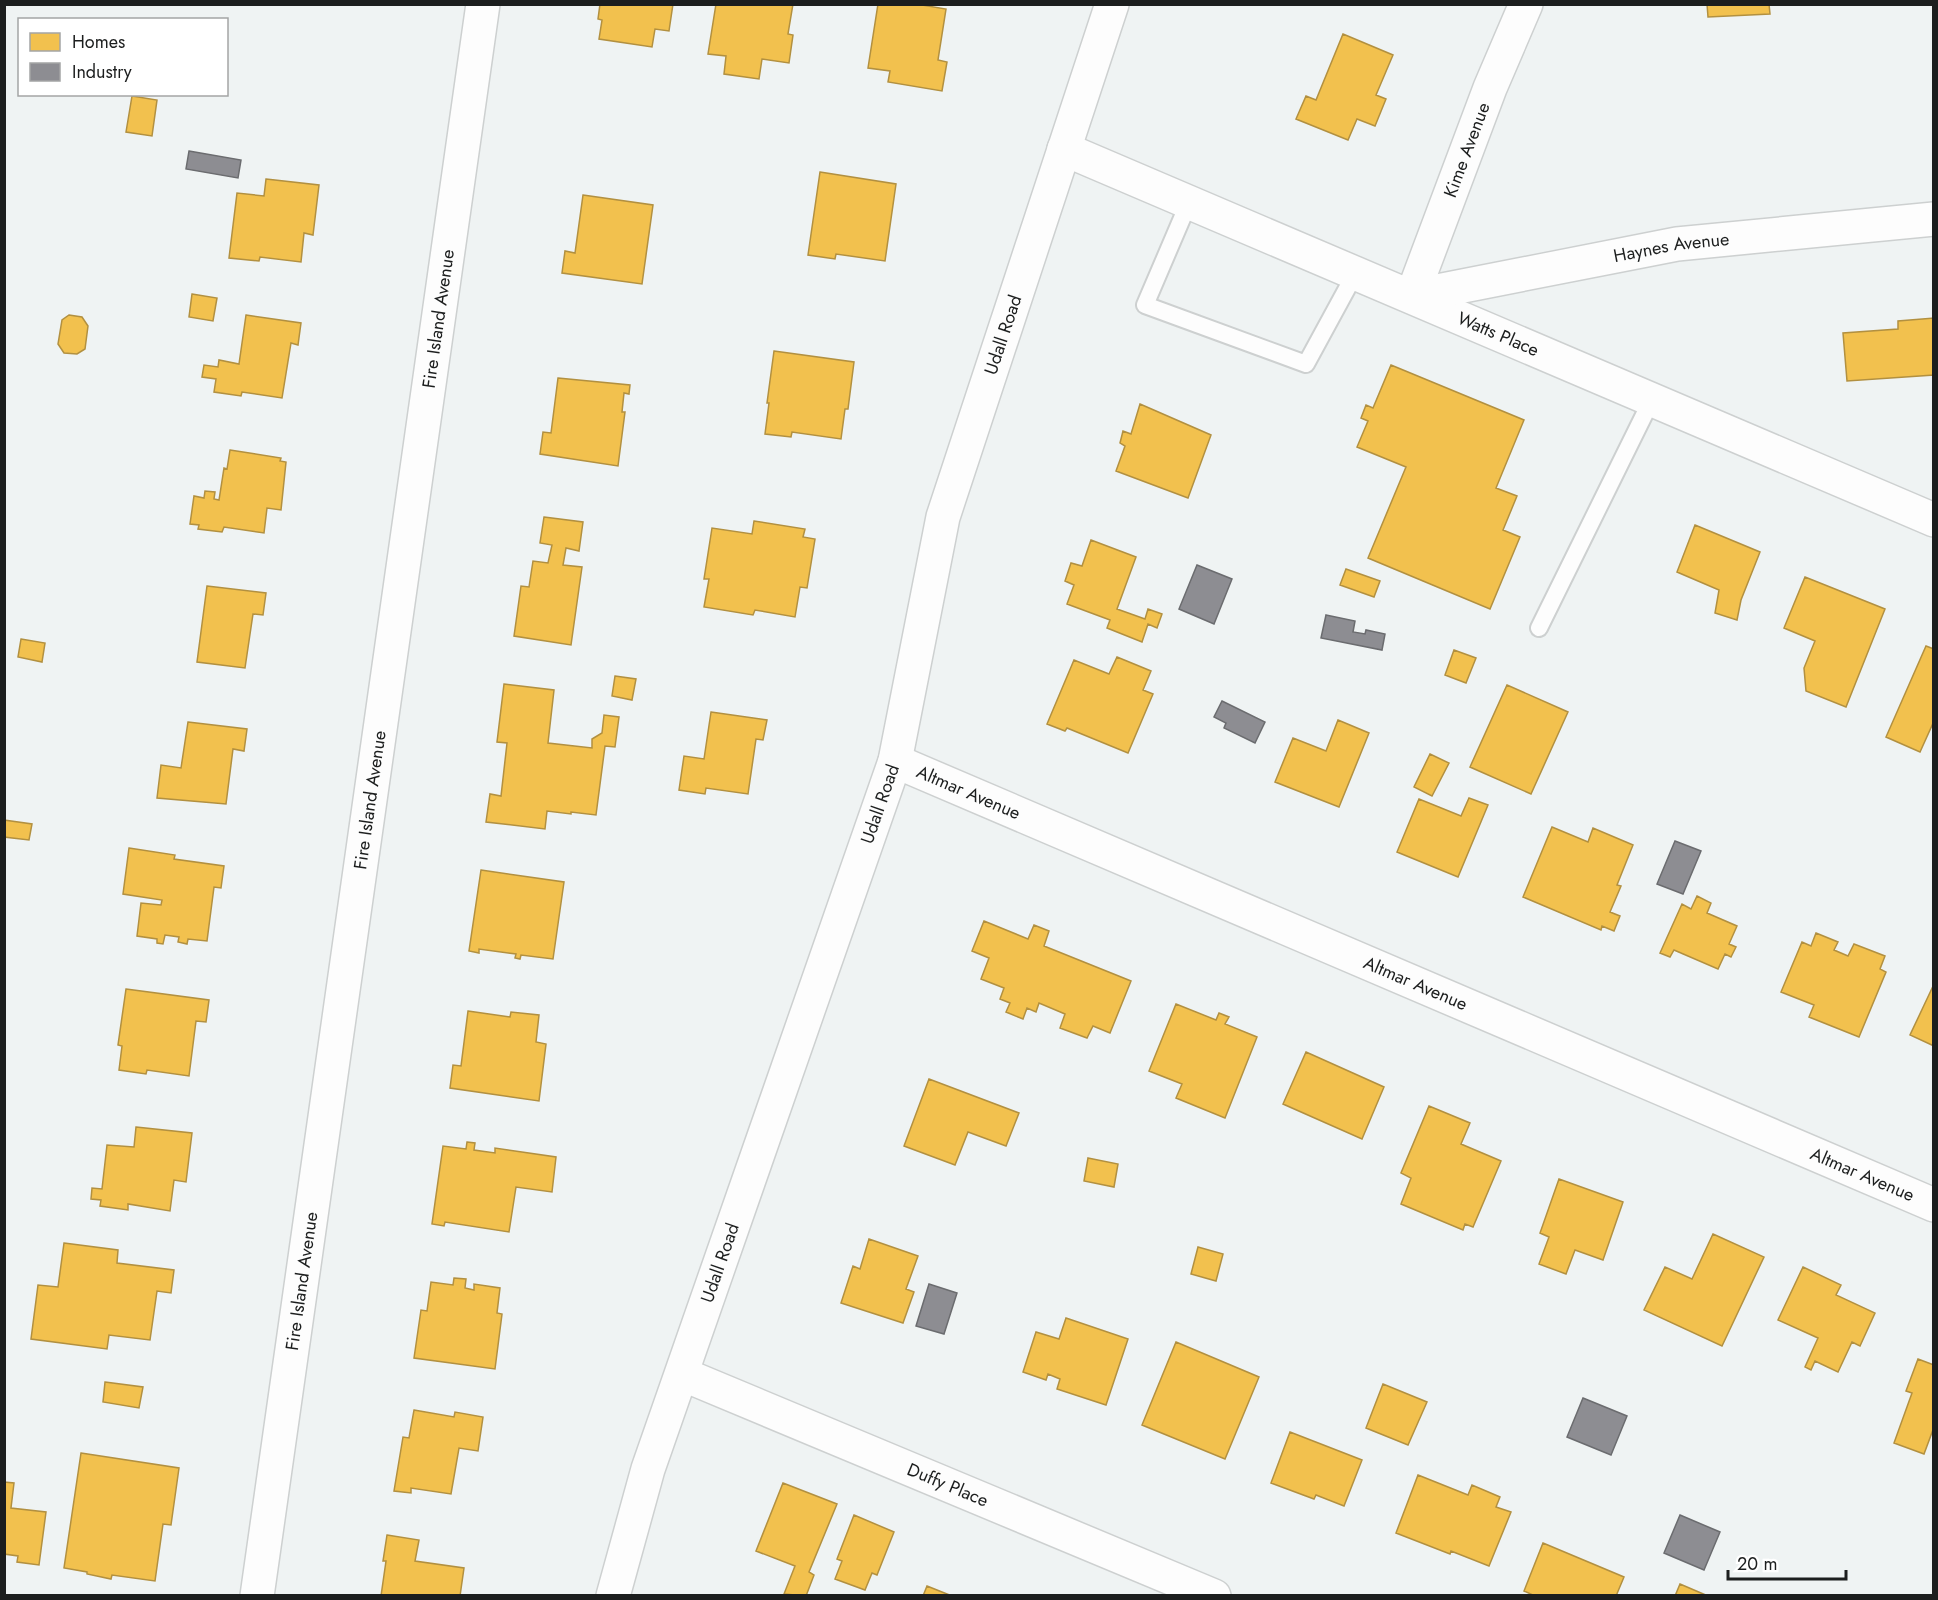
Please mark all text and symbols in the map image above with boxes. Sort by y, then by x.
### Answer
legend [18,18,228,96]
text: Homes [72,29,125,55]
text: Industry [72,59,132,85]
street label: Kime Avenue [1437,99,1496,201]
street label: Haynes Avenue [1611,226,1730,269]
street label: Fire Island Avenue [416,248,461,390]
street label: Udall Road [978,292,1028,378]
street label: Watts Place [1453,305,1543,363]
street label: Fire Island Avenue [347,729,393,871]
street label: Altmar Avenue [913,759,1025,826]
street label: Udall Road [854,761,906,847]
street label: Altmar Avenue [1359,950,1472,1017]
street label: Altmar Avenue [1806,1141,1918,1208]
street label: Fire Island Avenue [279,1210,324,1352]
street label: Udall Road [694,1220,746,1306]
street label: Duffy Place [903,1456,992,1513]
scale bar [1728,1543,1846,1581]
text: 20 m [1737,1551,1777,1577]

